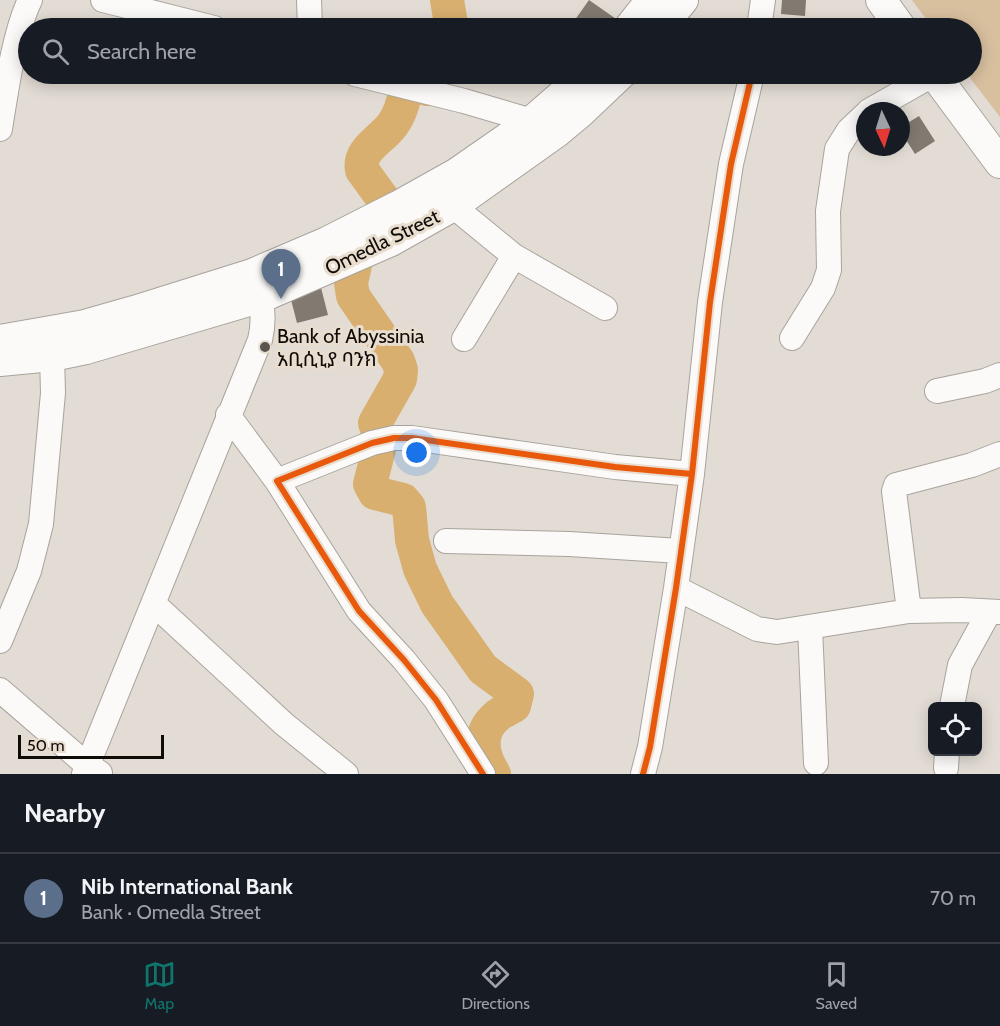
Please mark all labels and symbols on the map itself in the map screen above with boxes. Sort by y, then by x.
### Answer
north arrow [856,102,910,156]
street label: Omedla Street [321,204,443,280]
pin: 1 [262,250,300,299]
place label: Bank of Abyssinia አቢሲኒያ ባንክ [277,324,425,371]
marker: Bank of Abyssinia አቢሲኒያ ባንክ [258,340,272,354]
your location [402,438,431,467]
scale bar [18,732,164,760]

